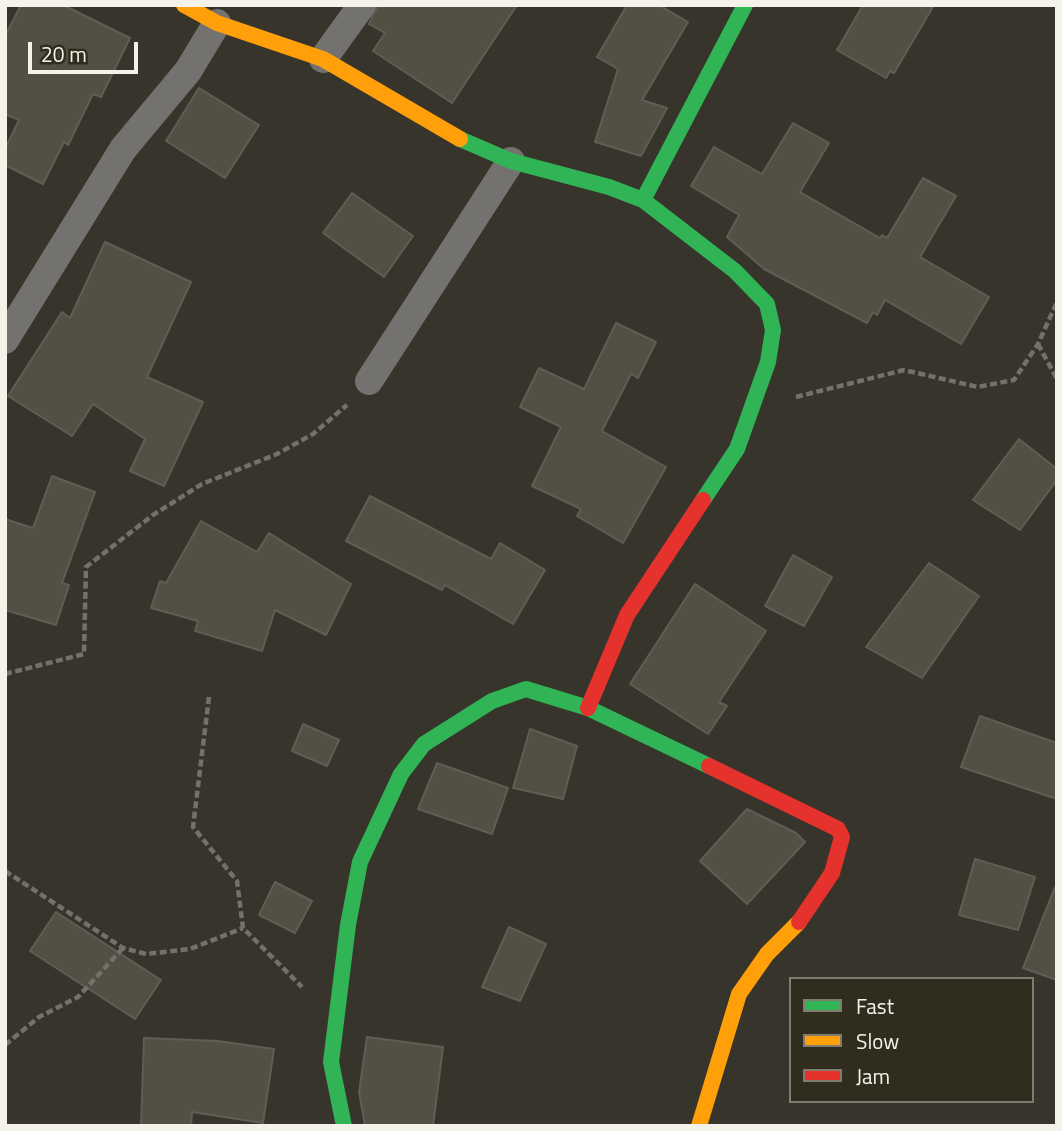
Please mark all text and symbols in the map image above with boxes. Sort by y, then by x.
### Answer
scale bar [32,28,142,72]
text: 20 m [41,38,87,70]
legend [789,977,1034,1103]
text: Fast [856,990,894,1022]
text: Slow [856,1025,899,1057]
text: Jam [856,1060,890,1092]

